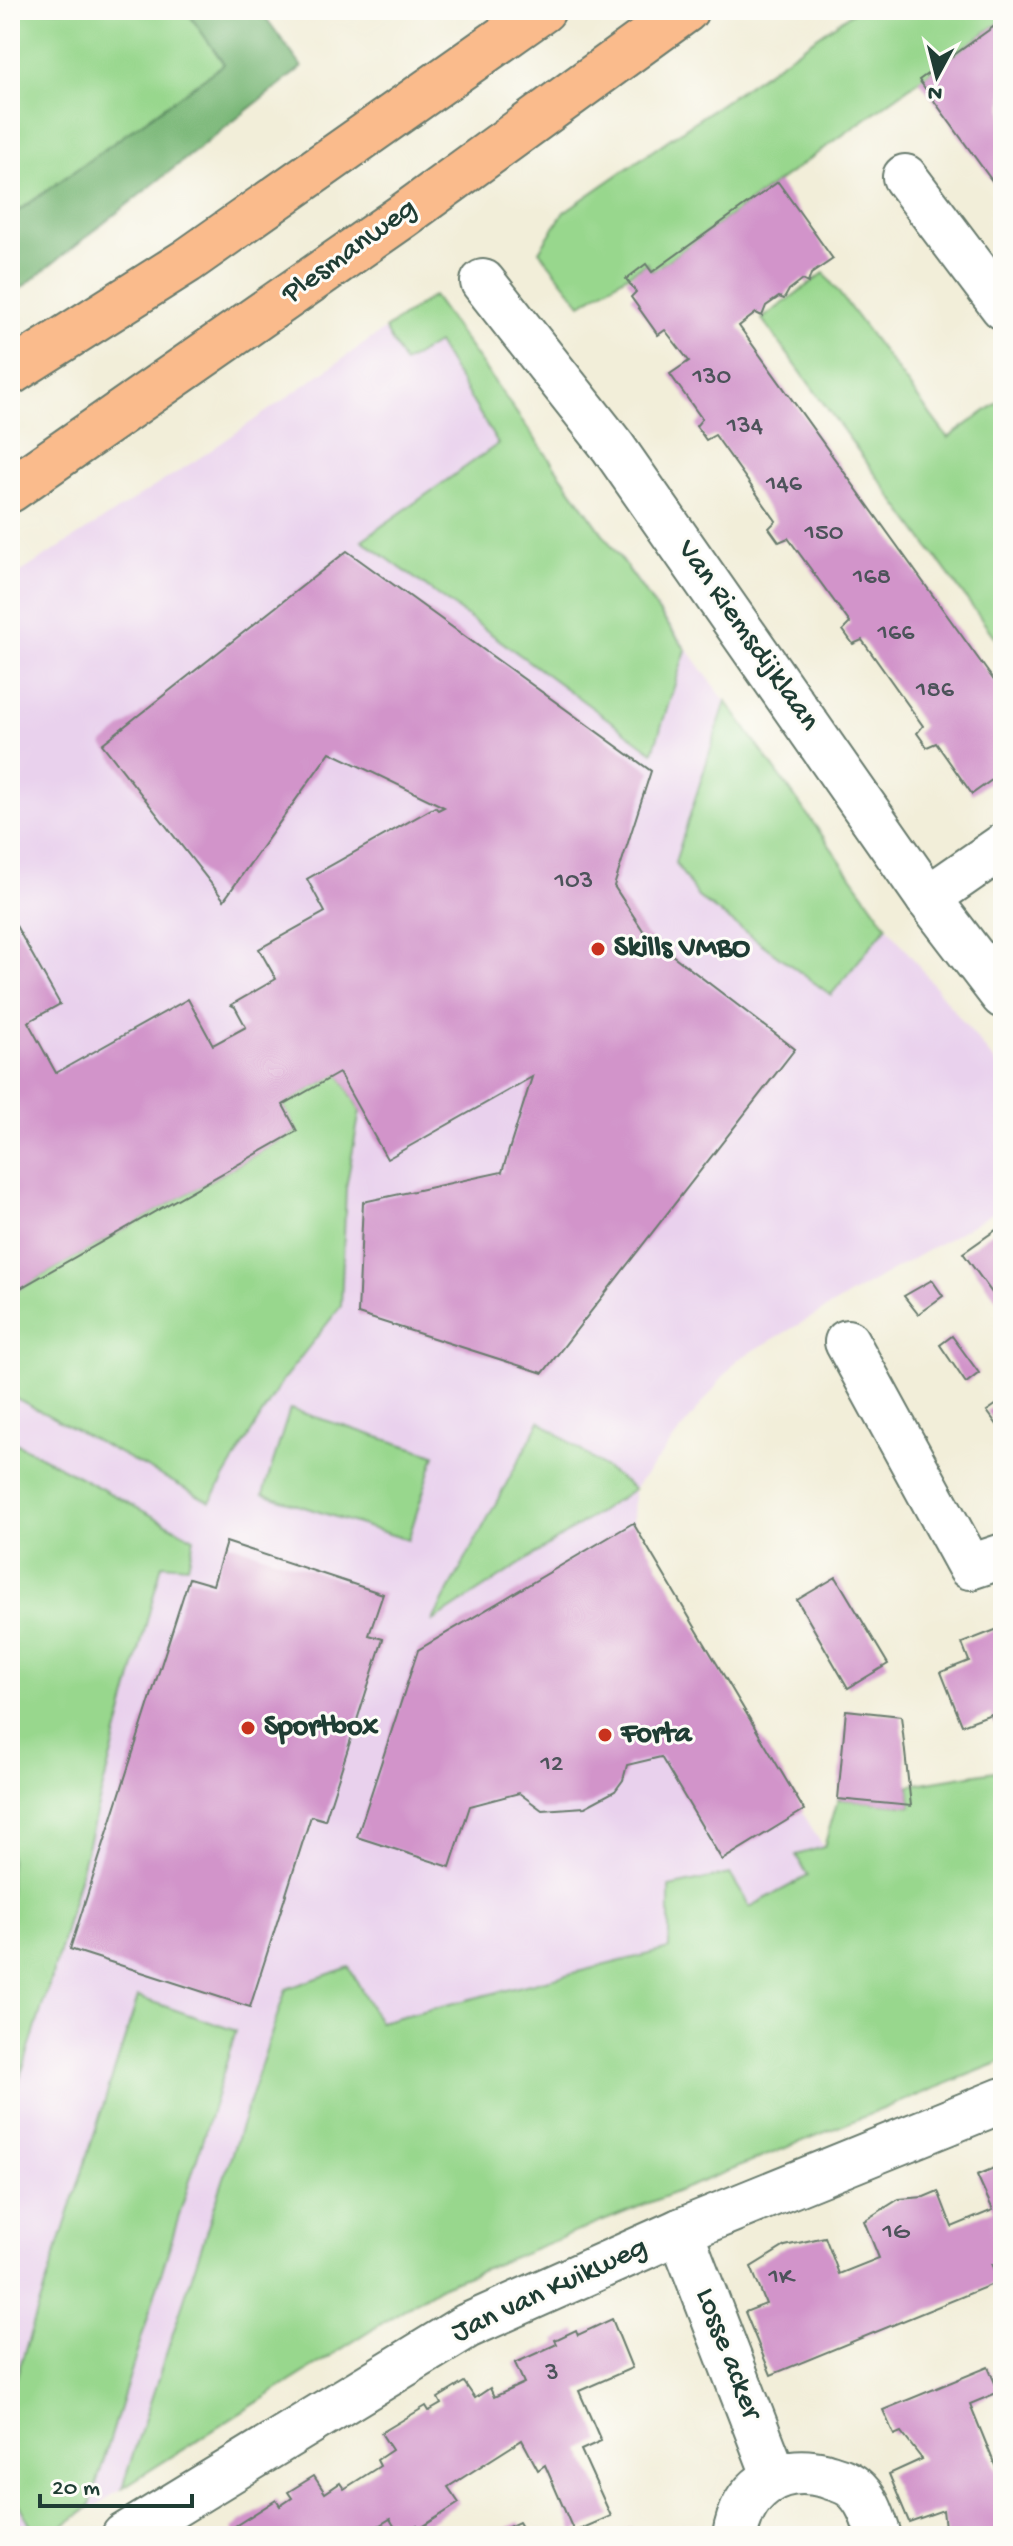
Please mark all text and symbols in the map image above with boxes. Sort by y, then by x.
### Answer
north arrow [897,36,977,116]
text: N [926,78,944,106]
street label: Plesmanweg [275,191,424,313]
house number: 130 [692,363,732,394]
house number: 134 [726,412,763,443]
house number: 146 [765,470,803,501]
house number: 150 [804,519,844,550]
street label: Van Riemsdijklaan [668,533,826,738]
house number: 168 [852,563,891,594]
house number: 166 [877,619,915,650]
house number: 186 [915,676,955,707]
house number: 103 [554,867,593,898]
place label: Skills VMBO [614,932,750,967]
marker: Skills VMBO [589,940,607,958]
place label: Sportbox [264,1711,379,1746]
place label: Forta [620,1718,693,1753]
marker: Sportbox [239,1719,257,1737]
marker: Forta [596,1726,614,1744]
house number: 12 [539,1750,564,1781]
house number: 1G [882,2218,911,2249]
street label: Jan van Kuikweg [447,2230,653,2352]
house number: 1K [768,2263,796,2294]
street label: Losse acker [686,2284,769,2427]
house number: 3 [544,2359,559,2390]
scale bar [40,2458,192,2508]
text: 20 m [52,2475,100,2504]

